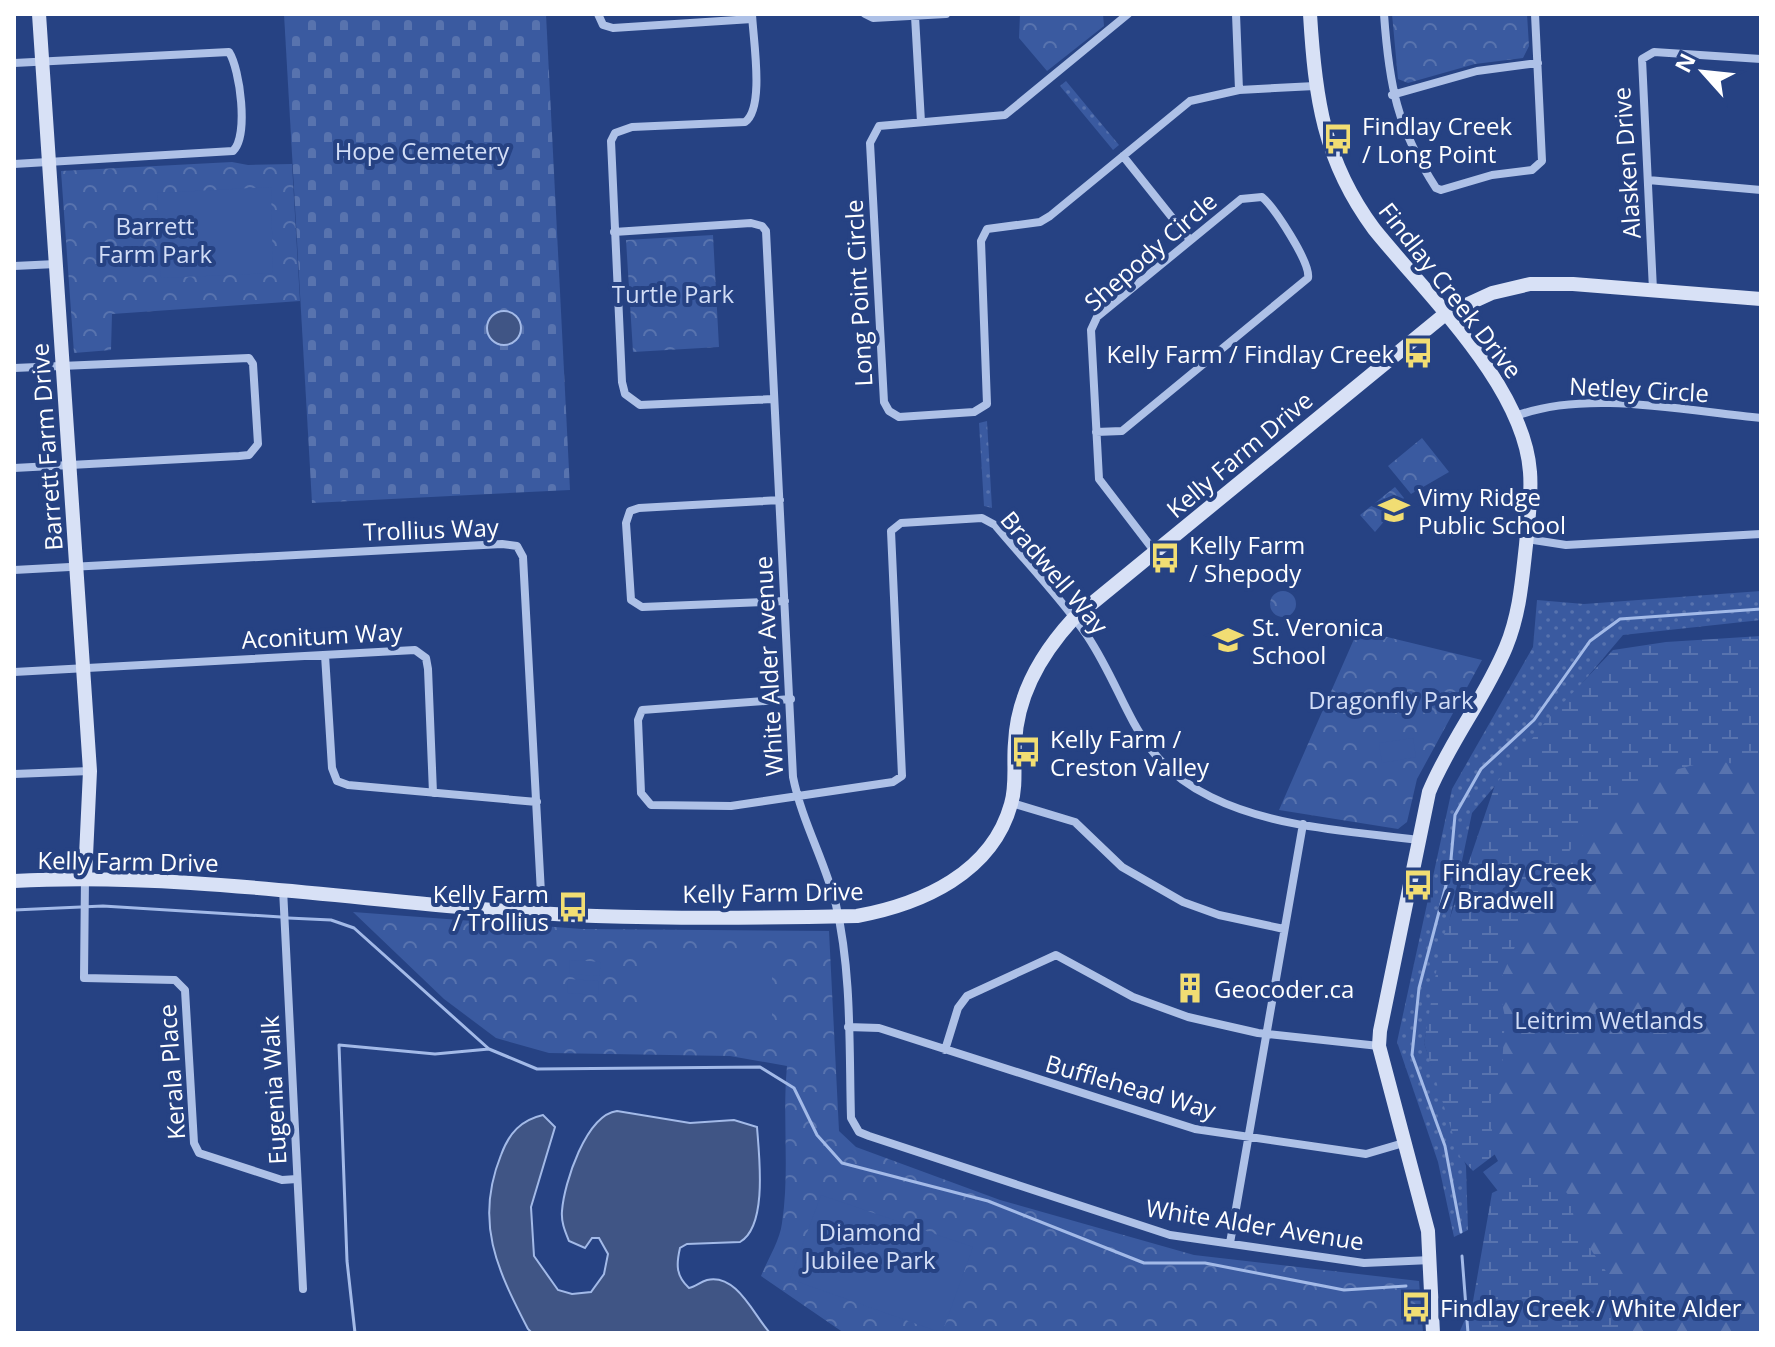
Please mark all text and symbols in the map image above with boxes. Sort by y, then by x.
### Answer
north arrow [1663,32,1743,112]
text: N [1667,48,1702,77]
street label: Alasken Drive [1604,86,1648,240]
place label: Findlay Creek / Long Point [1362,109,1512,170]
bus stop icon: Findlay Creek / Long Point [1321,122,1355,156]
park label: Hope Cemetery [335,134,510,167]
street label: Shepody Circle [1077,184,1223,318]
street label: Findlay Creek Drive [1372,195,1530,385]
street label: Long Point Circle [837,199,879,387]
park label: Barrett Farm Park [98,209,212,270]
park label: Turtle Park [612,277,735,310]
bus stop icon: Kelly Farm / Findlay Creek [1401,336,1435,370]
place label: Kelly Farm / Findlay Creek [1106,337,1394,370]
street label: Barrett Farm Drive [22,342,70,552]
street label: Netley Circle [1568,369,1710,409]
street label: Kelly Farm Drive [1159,383,1319,525]
place label: Vimy Ridge Public School [1418,480,1566,541]
school or university icon: Vimy Ridge Public School [1377,493,1411,527]
street label: Bradwell Way [994,503,1117,641]
street label: Trollius Way [363,510,500,548]
place label: Kelly Farm / Shepody [1189,528,1305,589]
bus stop icon: Kelly Farm / Shepody [1148,541,1182,575]
street label: White Alder Avenue [746,555,790,777]
place label: St. Veronica School [1252,610,1384,671]
street label: Aconitum Way [241,614,404,656]
school or university icon: St. Veronica School [1211,623,1245,657]
park label: Dragonfly Park [1308,683,1474,716]
place label: Kelly Farm / Creston Valley [1050,722,1210,783]
bus stop icon: Kelly Farm / Creston Valley [1009,735,1043,769]
street label: Kelly Farm Drive [37,843,219,879]
place label: Findlay Creek / Bradwell [1442,855,1592,916]
bus stop icon: Findlay Creek / Bradwell [1401,868,1435,902]
street label: Kelly Farm Drive [682,874,864,910]
place label: Kelly Farm / Trollius [433,877,549,938]
bus stop icon: Kelly Farm / Trollius [556,890,590,924]
building icon: Geocoder.ca [1173,971,1207,1005]
place label: Geocoder.ca [1214,972,1354,1005]
street label: Kerala Place [150,1003,192,1141]
park label: Leitrim Wetlands [1514,1003,1704,1036]
street label: Eugenia Walk [253,1014,293,1165]
street label: Bufflehead Way [1042,1046,1221,1126]
street label: White Alder Avenue [1144,1190,1366,1258]
park label: Diamond Jubilee Park [802,1215,936,1276]
bus stop icon: Findlay Creek / White Alder [1399,1290,1433,1324]
place label: Findlay Creek / White Alder [1440,1291,1742,1324]

